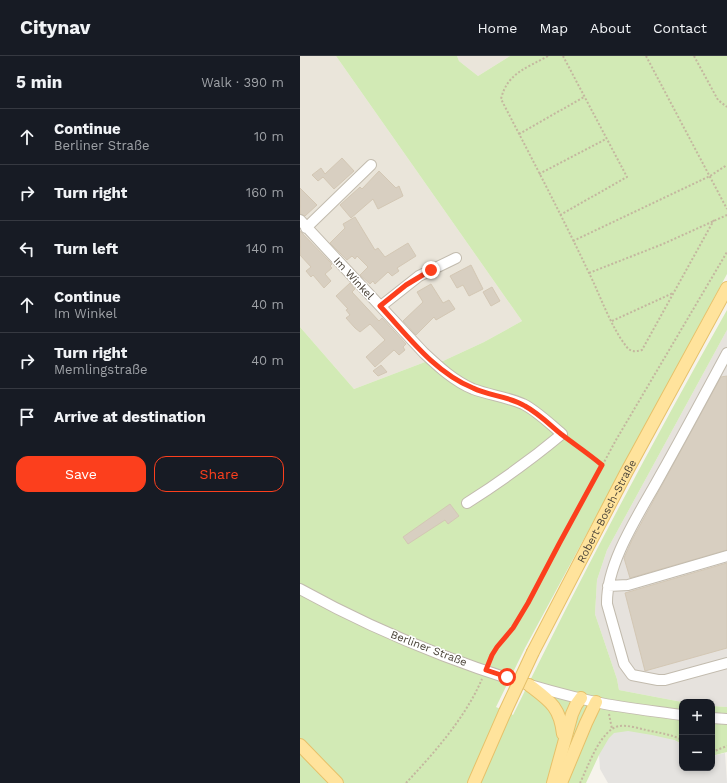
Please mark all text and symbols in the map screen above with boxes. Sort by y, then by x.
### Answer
text: Citynav [20,16,91,39]
text: Home [477,20,517,36]
text: Map [539,20,568,36]
text: About [590,20,631,36]
text: Contact [653,20,707,36]
text: 5 min [16,72,62,92]
text: Walk · 390 m [201,75,284,90]
text: Continue [54,120,121,138]
icon: ahead [16,126,38,148]
text: 10 m [254,129,284,144]
text: Berliner Straße [54,138,150,153]
icon: right [16,182,38,204]
text: Turn right [54,184,127,202]
text: 160 m [246,185,284,200]
icon: left [16,238,38,260]
text: Turn left [54,240,118,258]
text: 140 m [246,241,284,256]
street label: Im Winkel [331,254,377,303]
route end [422,261,440,279]
text: Continue [54,288,121,306]
icon: ahead [16,294,38,316]
text: 40 m [251,297,284,312]
text: Im Winkel [54,306,117,321]
text: Turn right [54,344,127,362]
icon: right [16,350,38,372]
text: 40 m [251,353,284,368]
text: Memlingstraße [54,362,148,377]
icon: arrive [16,406,38,428]
text: Arrive at destination [54,408,206,426]
button: Save [16,456,146,492]
button: Share [154,456,284,492]
street label: Robert-Bosch-Straße [575,457,639,565]
street label: Berliner Straße [389,628,469,669]
route start [498,668,516,686]
map controls [679,699,715,771]
button: + [679,699,715,735]
button: − [679,735,715,771]

